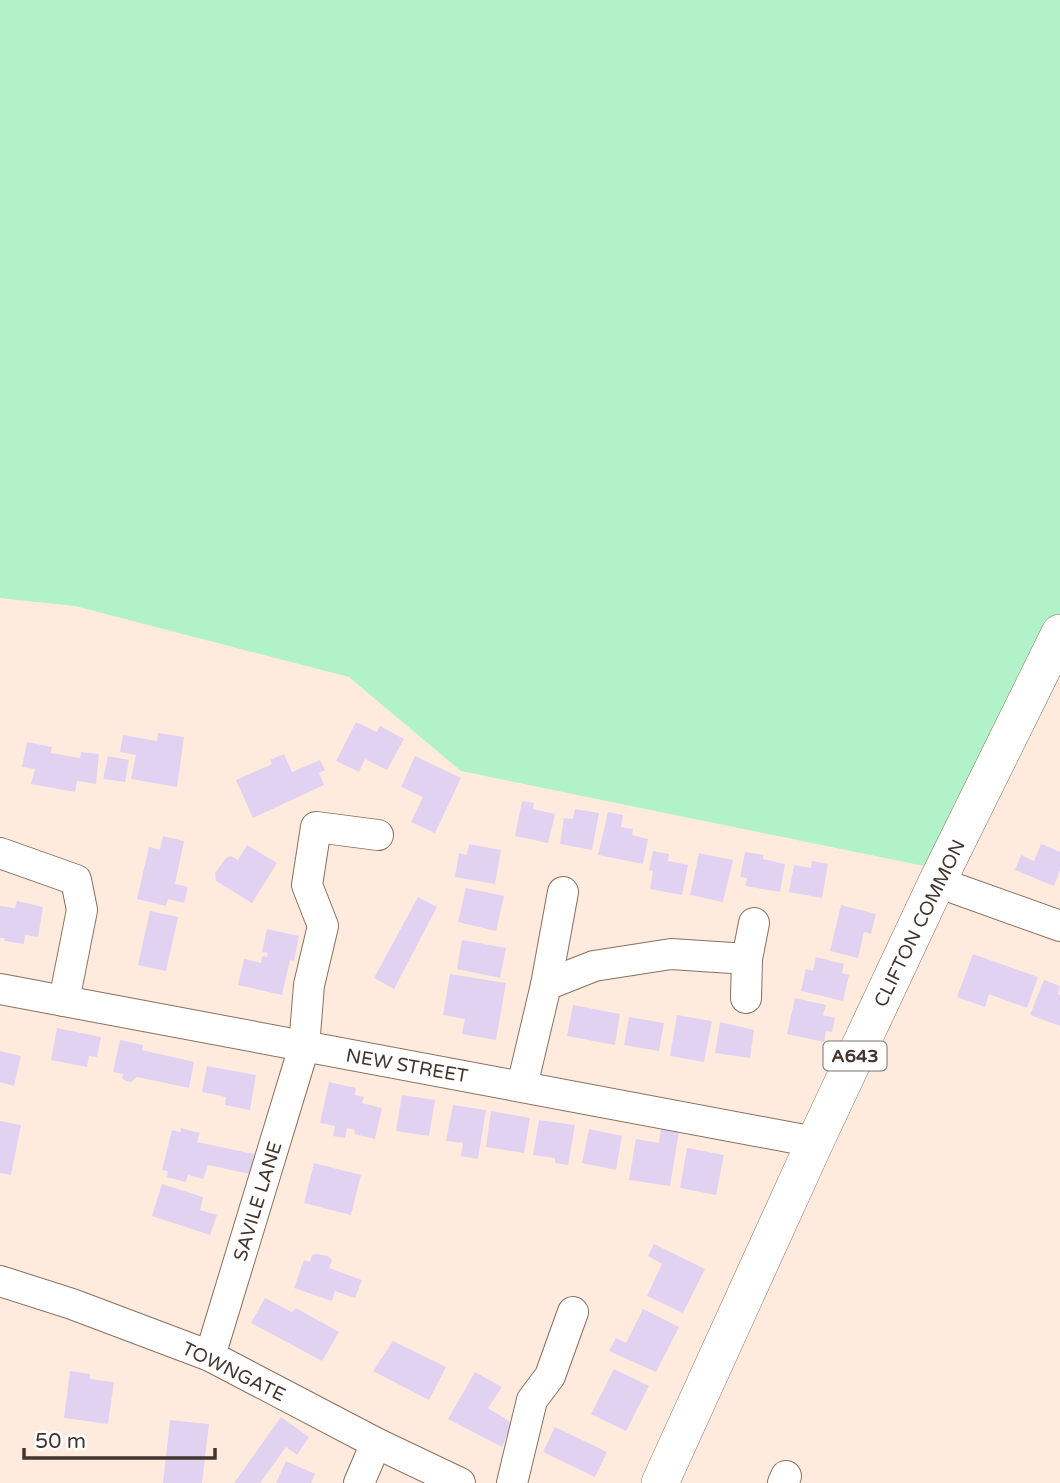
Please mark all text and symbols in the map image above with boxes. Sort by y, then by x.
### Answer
street label: CLIFTON COMMON [870,836,970,1011]
road number: A643 [824,1042,886,1070]
street label: NEW STREET [344,1044,470,1088]
street label: SAVILE LANE [229,1139,287,1264]
street label: TOWNGATE [178,1337,289,1406]
scale bar [24,1416,215,1460]
text: 50 m [35,1429,86,1454]

